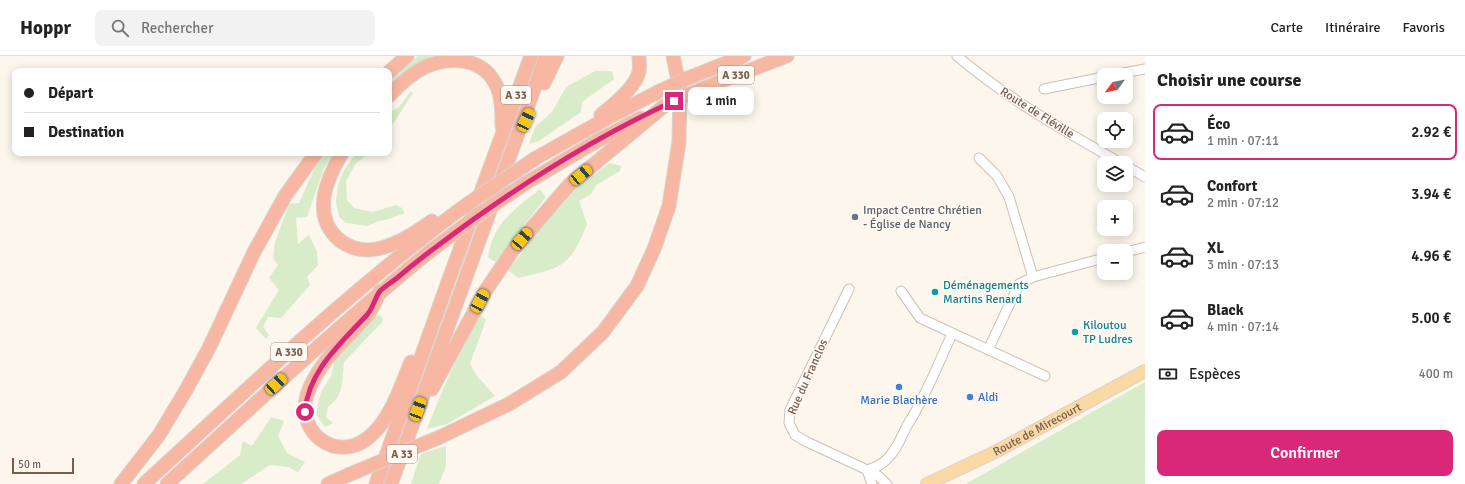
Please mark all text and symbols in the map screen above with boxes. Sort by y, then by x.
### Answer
search box [95,10,375,46]
text: Hoppr [20,16,71,40]
icon: search [109,17,131,39]
text: Rechercher [141,19,214,37]
text: Carte [1270,19,1303,36]
text: Itinéraire [1325,19,1381,36]
text: Favoris [1403,19,1445,36]
road number: A 330 [718,66,754,84]
north arrow [1097,68,1133,104]
map controls [1097,68,1133,280]
text: Choisir une course [1157,69,1301,91]
text: Départ [48,84,93,102]
street label: Route de Fléville [997,84,1077,142]
road number: A 33 [501,86,531,104]
callout: 1 min [688,87,754,115]
route end [665,92,683,110]
text: 1 min [705,93,737,109]
car [515,107,537,133]
button: locate [1097,112,1133,148]
icon: car [1159,114,1195,150]
text: Éco [1207,115,1230,133]
text: Destination [48,123,124,141]
text: 2.92 € [1411,123,1451,141]
text: 1 min · 07:11 [1207,133,1279,149]
button: layers [1097,156,1133,192]
car [568,163,594,187]
icon: car [1159,176,1195,212]
text: Confort [1207,177,1257,195]
text: 3.94 € [1411,185,1451,203]
text: 2 min · 07:12 [1207,195,1279,211]
button: + [1097,200,1133,236]
place label: Impact Centre Chrétien - Église de Nancy [863,203,982,232]
marker: Impact Centre Chrétien - Église de Nancy [850,212,860,222]
car [510,226,534,252]
icon: car [1159,238,1195,274]
text: XL [1207,239,1224,257]
button: − [1097,244,1133,280]
text: 4.96 € [1411,247,1451,265]
text: 3 min · 07:13 [1207,257,1279,273]
place label: Déménagements Martins Renard [943,278,1029,307]
marker: Déménagements Martins Renard [930,287,940,297]
car [469,288,491,314]
icon: car [1159,300,1195,336]
text: Black [1207,301,1244,319]
text: 5.00 € [1411,309,1451,327]
place label: Kiloutou TP Ludres [1083,318,1133,347]
text: 4 min · 07:14 [1207,319,1279,335]
marker: Kiloutou TP Ludres [1070,327,1080,337]
street label: Rue du Franclos [785,337,831,417]
road number: A 330 [271,343,307,361]
icon: cash [1157,363,1179,385]
text: Espèces [1189,365,1241,383]
text: 400 m [1419,366,1453,382]
car [263,371,289,397]
marker: Marie Blachère [894,382,904,392]
place label: Aldi [978,390,998,405]
marker: Aldi [965,392,975,402]
place label: Marie Blachère [860,393,938,408]
car [408,396,428,422]
street label: Route de Mirecourt [990,399,1084,459]
route start [296,403,314,421]
button: Confirmer [1157,430,1453,476]
road number: A 33 [387,445,417,463]
scale bar [12,456,74,475]
text: 50 m [18,458,41,471]

